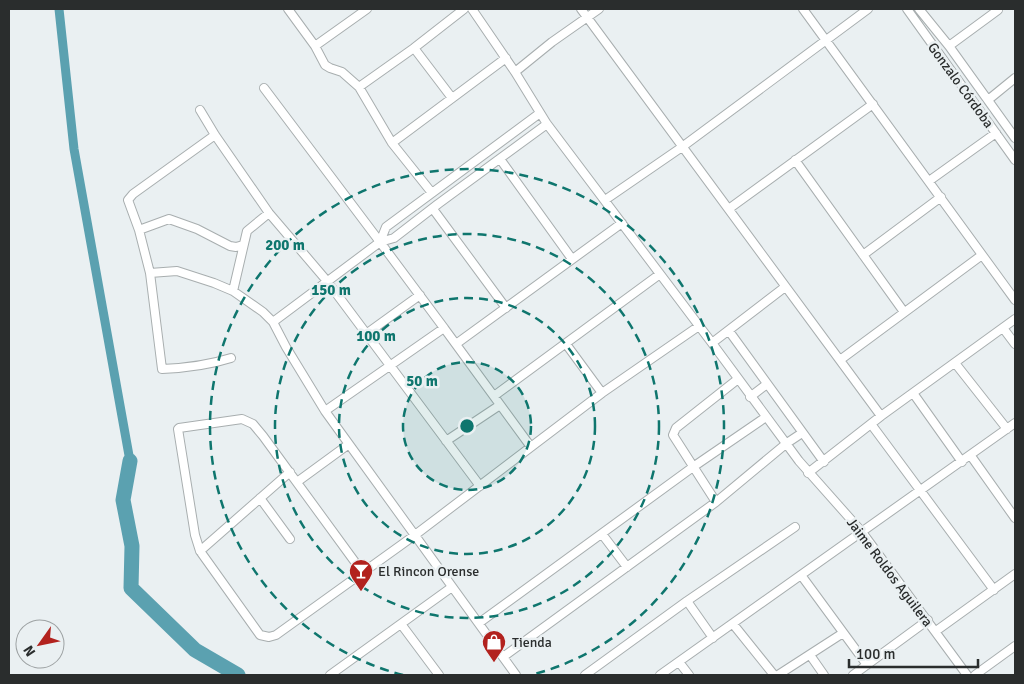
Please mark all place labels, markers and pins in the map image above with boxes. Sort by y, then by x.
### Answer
centre of rings [458,417,476,435]
bar icon: El Rincon Orense [348,558,374,592]
place label: El Rincon Orense [378,563,479,580]
shop icon: Tienda [481,629,507,663]
place label: Tienda [512,634,552,651]

